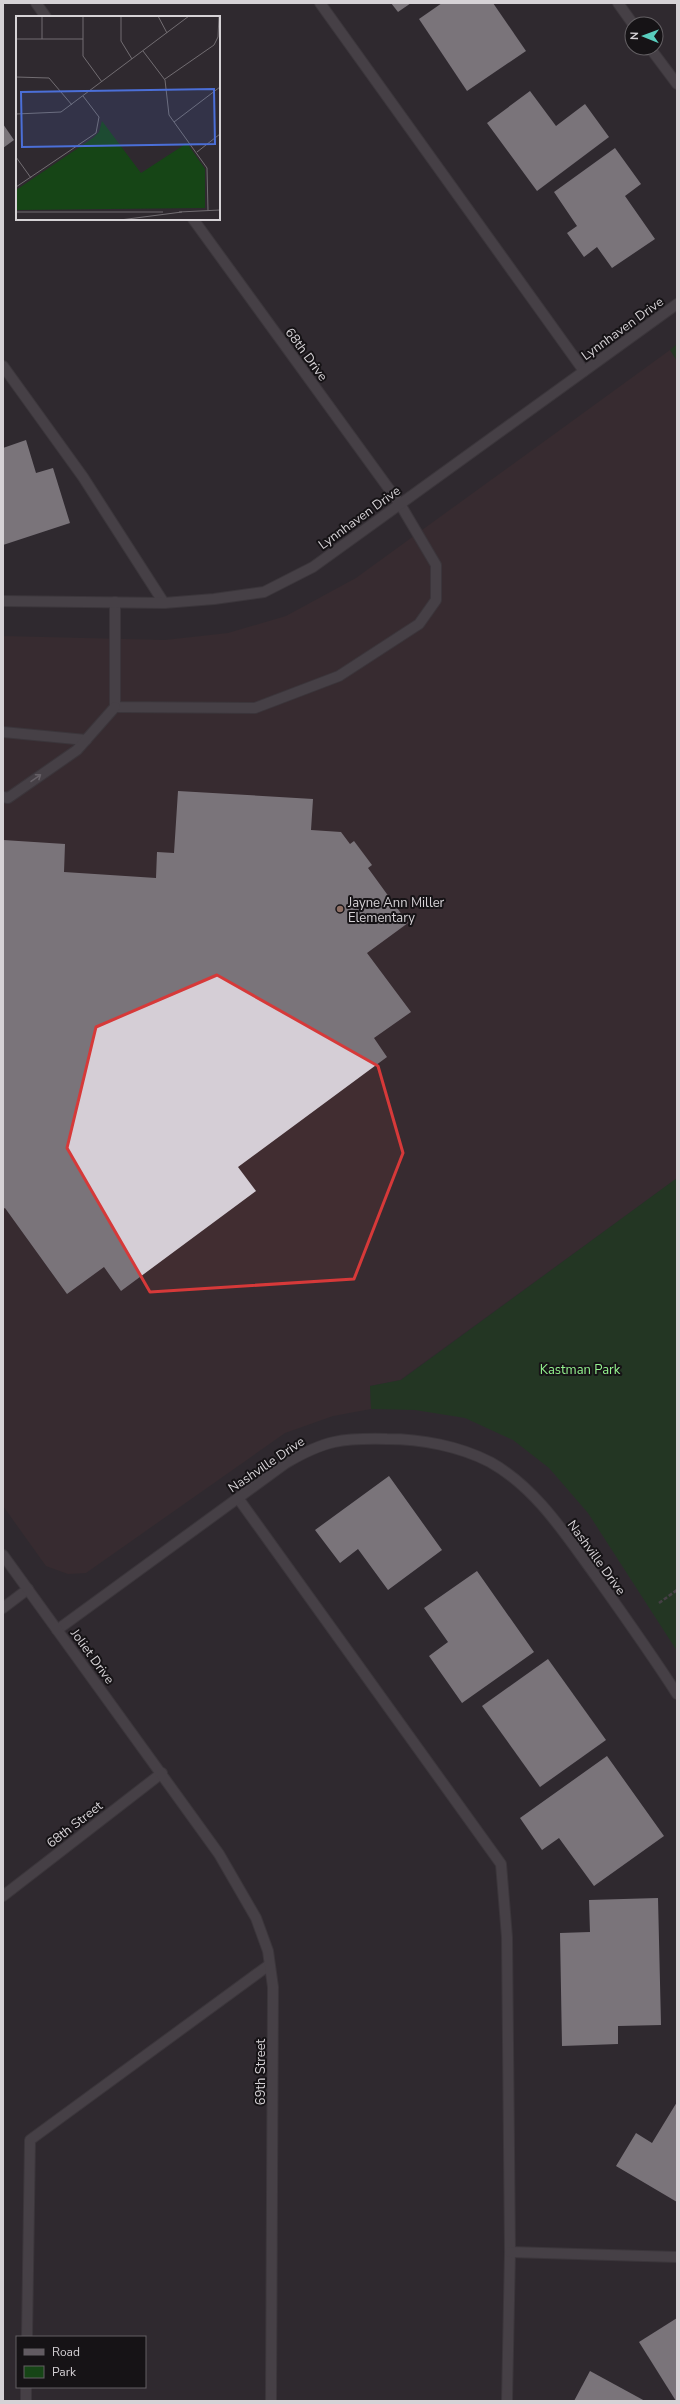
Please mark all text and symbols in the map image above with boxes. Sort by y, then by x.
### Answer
inset map [16,16,220,220]
north arrow [624,16,664,56]
text: N [627,32,642,40]
street label: Lynnhaven Drive [578,293,667,365]
street label: 68th Drive [281,324,332,385]
street label: Lynnhaven Drive [315,482,404,554]
one-way arrow [30,774,41,782]
place label: Jayne Ann Miller Elementary [347,894,445,927]
marker: Jayne Ann Miller Elementary [335,904,345,914]
park label: Kastman Park [540,1361,621,1379]
street label: Nashville Drive [225,1433,308,1497]
street label: Nashville Drive [563,1516,630,1599]
street label: Joliet Drive [66,1625,118,1688]
street label: 68th Street [43,1797,107,1852]
street label: 69th Street [252,2038,270,2105]
legend [16,2336,146,2388]
text: Road [52,2344,80,2360]
text: Park [52,2364,77,2380]

